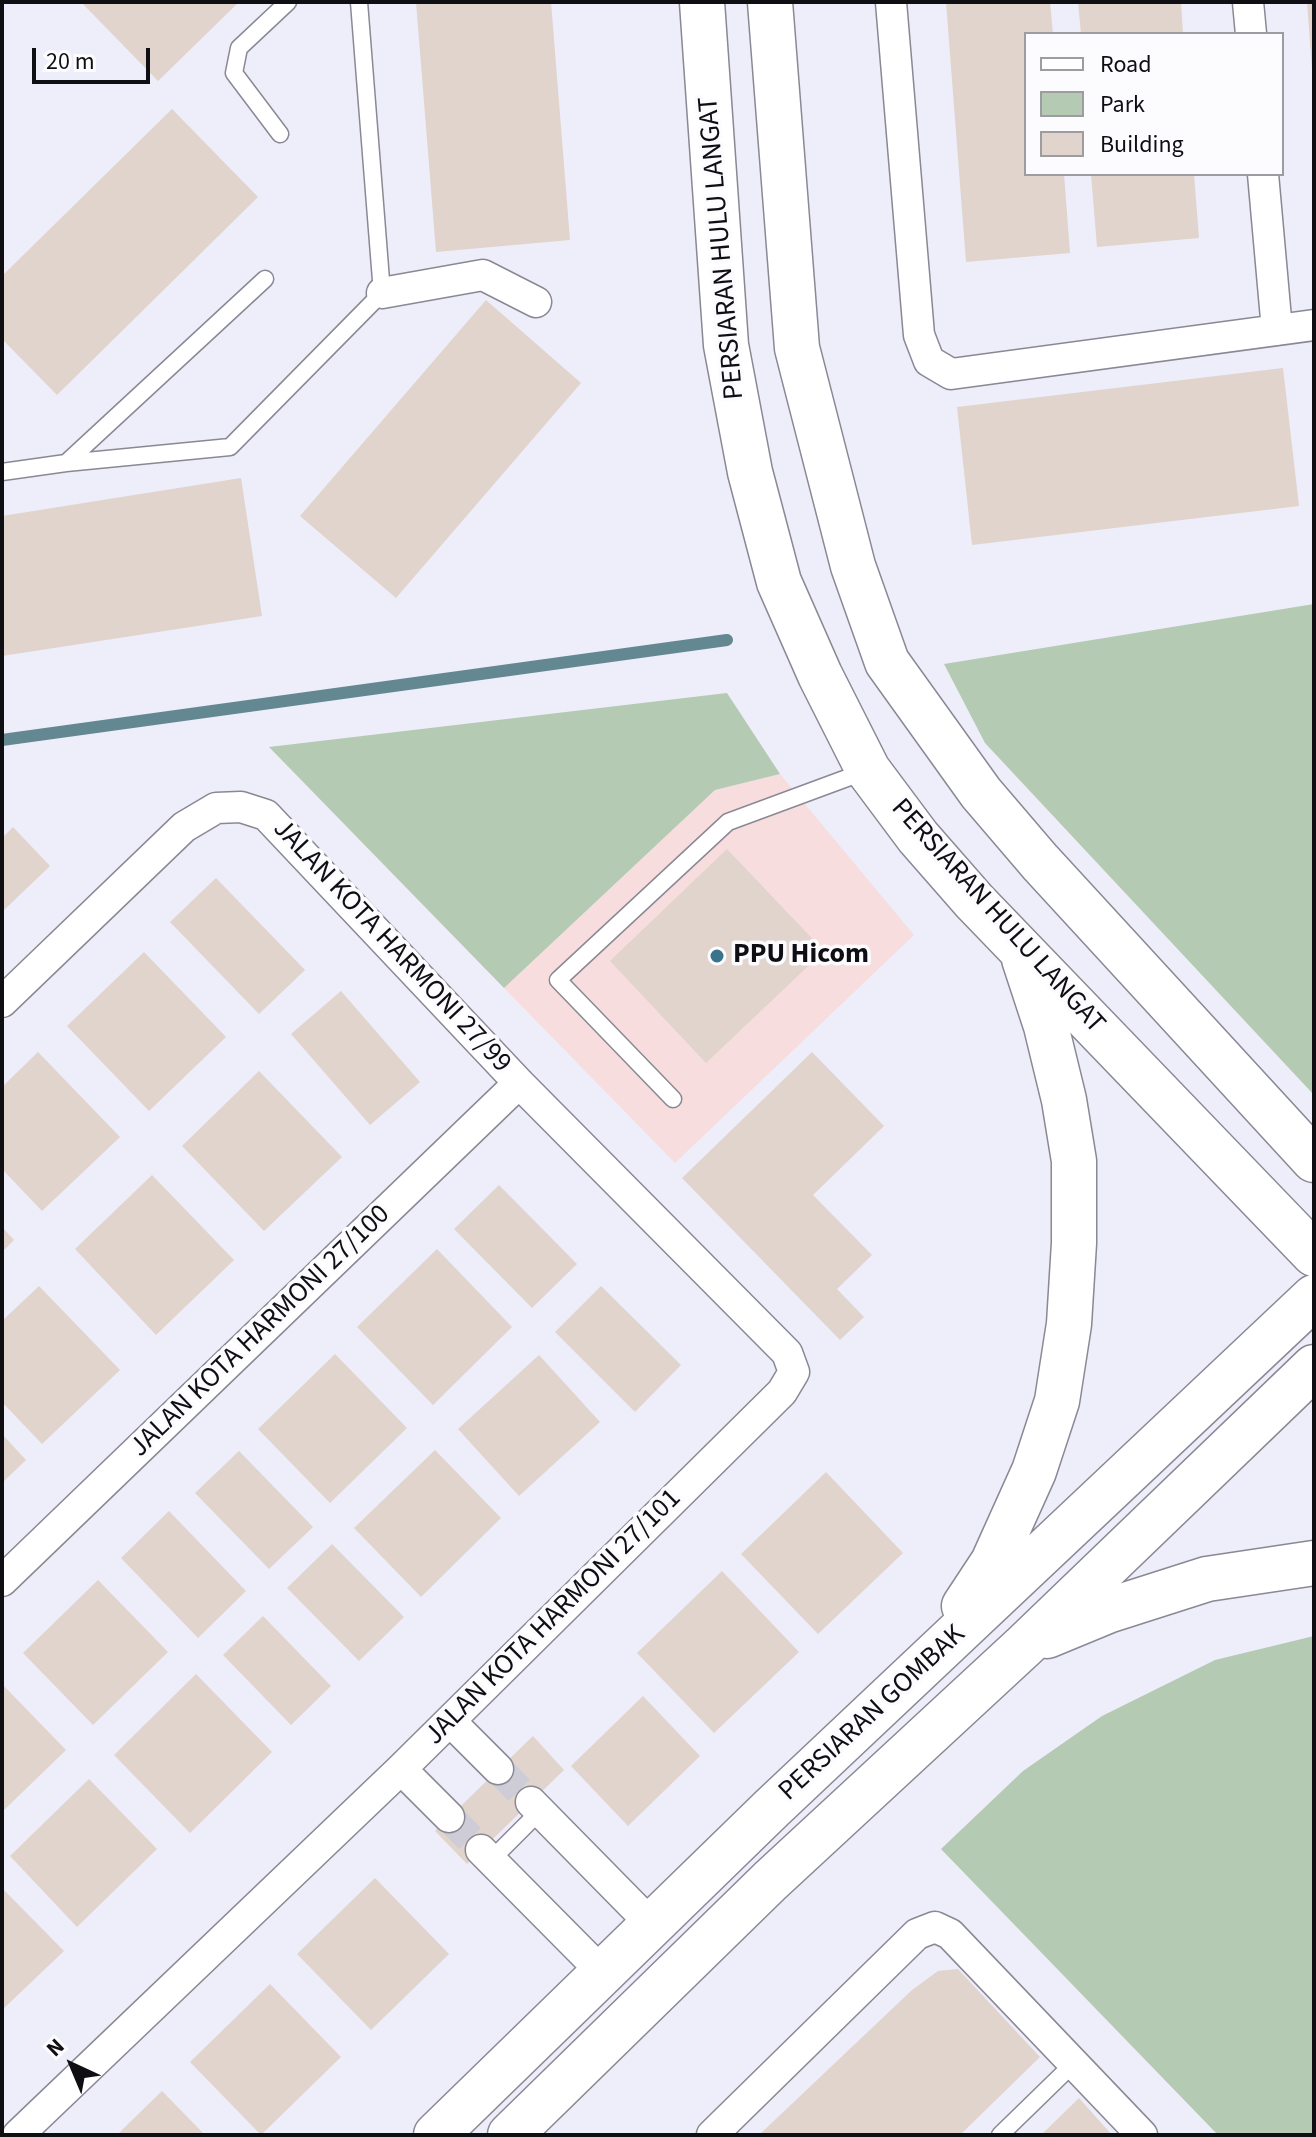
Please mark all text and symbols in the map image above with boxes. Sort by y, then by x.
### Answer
scale bar [36,32,154,82]
legend [1024,32,1284,176]
text: 20 m [46,44,95,79]
text: Road [1100,47,1152,82]
text: Park [1100,87,1145,122]
street label: PERSIARAN HULU LANGAT [693,95,753,401]
text: Building [1100,127,1184,162]
street label: PERSIARAN HULU LANGAT [883,793,1111,1041]
street label: JALAN KOTA HARMONI 27/99 [265,813,517,1081]
place label: PPU Hicom [733,939,869,973]
marker: PPU Hicom [708,947,726,965]
street label: JALAN KOTA HARMONI 27/100 [124,1199,398,1465]
street label: JALAN KOTA HARMONI 27/101 [419,1483,689,1753]
street label: PERSIARAN GOMBAK [773,1619,973,1809]
north arrow [32,2025,112,2105]
text: N [39,2031,72,2064]

